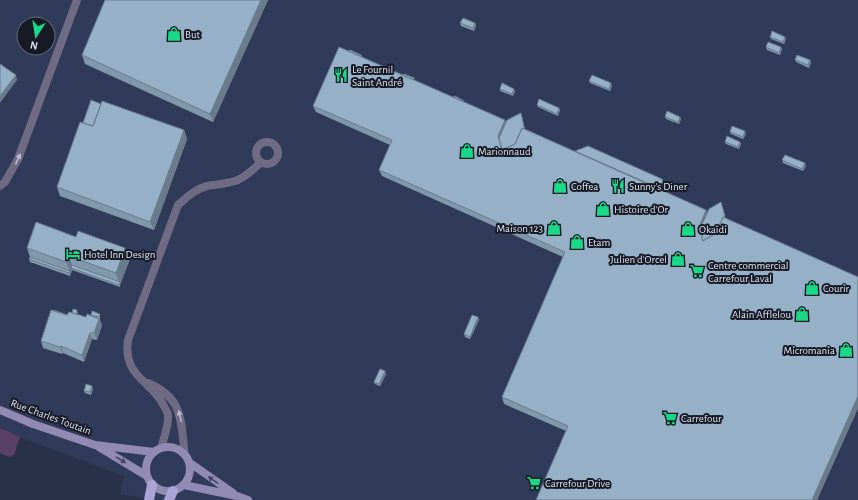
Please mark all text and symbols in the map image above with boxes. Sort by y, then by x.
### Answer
north arrow [16,16,56,56]
shop icon: But [166,26,182,42]
place label: But [185,29,201,40]
text: N [29,39,39,51]
place label: Le Fournil Saint André [352,64,402,88]
restaurant icon: Le Fournil Saint André [333,67,349,83]
shop icon: Marionnaud [459,143,475,159]
place label: Marionnaud [478,146,531,157]
one-way arrow [15,153,21,164]
shop icon: Coffea [552,178,568,194]
restaurant icon: Sunny's Diner [610,178,626,194]
place label: Coffea [571,181,598,192]
place label: Sunny's Diner [629,181,688,192]
shop icon: Histoire d'Or [595,201,611,217]
place label: Histoire d'Or [614,204,668,215]
shop icon: Maison 123 [546,220,562,236]
shop icon: Okaïdi [680,221,696,237]
place label: Maison 123 [497,223,543,234]
place label: Okaïdi [699,224,727,235]
shop icon: Etam [569,234,585,250]
place label: Etam [588,237,611,248]
hotel icon: Hotel Inn Design [65,246,81,262]
place label: Hotel Inn Design [84,249,156,260]
shop icon: Julien d'Orcel [670,251,686,267]
place label: Julien d'Orcel [610,254,667,265]
place label: Centre commercial Carrefour Laval [708,260,789,284]
supermarket icon: Centre commercial Carrefour Laval [689,263,705,279]
shop icon: Courir [804,280,820,296]
place label: Courir [823,283,850,294]
shop icon: Alain Afflelou [794,306,810,322]
place label: Alain Afflelou [732,309,791,320]
shop icon: Micromania [838,342,854,358]
place label: Micromania [783,345,835,356]
street label: Rue Charles Toutain [9,397,93,437]
one-way arrow [176,410,182,423]
supermarket icon: Carrefour [662,410,678,426]
place label: Carrefour [681,413,722,424]
one-way arrow [115,456,127,463]
supermarket icon: Carrefour Drive [526,475,542,491]
one-way arrow [208,476,218,484]
place label: Carrefour Drive [545,478,610,489]

